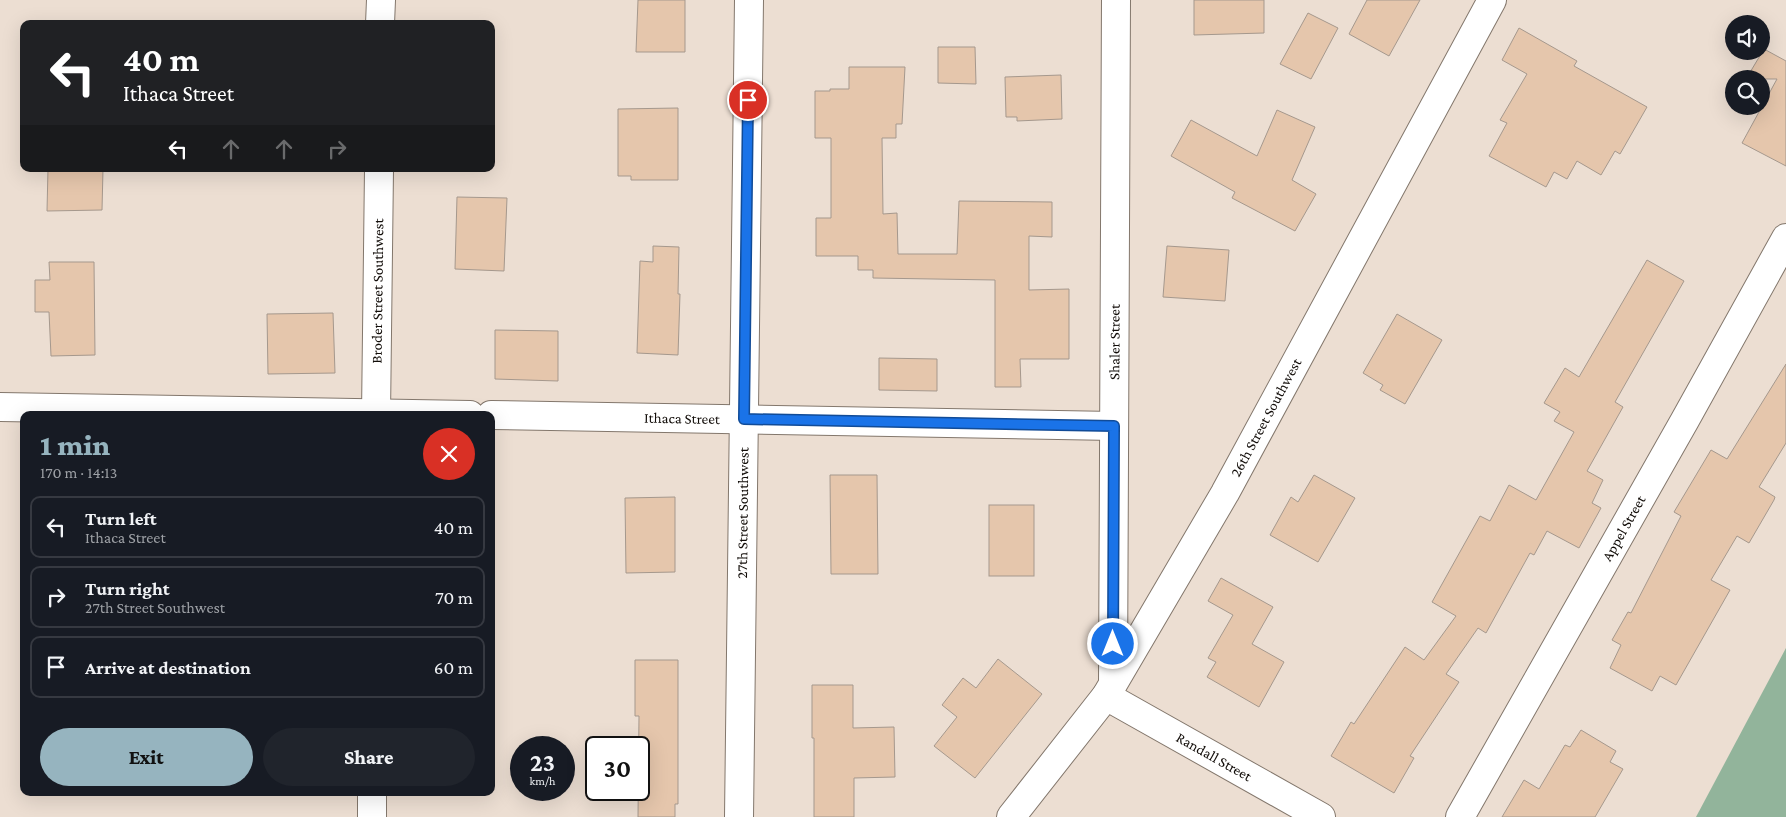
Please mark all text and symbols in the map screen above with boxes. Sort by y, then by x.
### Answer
map controls [1725,15,1770,115]
button: sound [1725,15,1770,60]
icon: left [40,40,105,105]
text: 40 m [123,40,200,79]
button: search [1725,70,1770,115]
pin [727,79,769,121]
text: Ithaca Street [123,81,234,106]
icon: arrive [734,86,762,114]
icon: left [164,135,192,163]
icon: ahead [217,135,245,163]
icon: ahead [270,135,298,163]
icon: right [323,135,351,163]
street label: Broder Street Southwest [369,217,386,364]
street label: Shaler Street [1106,303,1123,380]
street label: 26th Street Southwest [1227,355,1305,480]
street label: Ithaca Street [644,410,721,427]
text: 1 min [40,428,110,461]
button: close [423,428,475,480]
street label: 27th Street Southwest [734,446,752,579]
text: 170 m · 14:13 [40,464,117,481]
street label: Appel Street [1599,492,1649,564]
text: Turn left [85,508,157,529]
icon: left [42,513,70,541]
text: 40 m [434,517,473,538]
text: Ithaca Street [85,529,166,546]
text: Turn right [85,578,170,599]
icon: right [42,583,70,611]
text: 70 m [435,587,473,608]
text: 27th Street Southwest [85,599,225,616]
position arrow [1086,617,1138,669]
icon: arrive [42,653,70,681]
text: Arrive at destination [85,657,251,678]
text: 60 m [434,657,473,678]
button: Exit [40,728,253,786]
button: Share [263,728,475,786]
street label: Randall Street [1174,729,1255,785]
speed limit sign: 30 [585,736,650,801]
text: 23 [530,749,555,776]
text: km/h [530,774,555,788]

